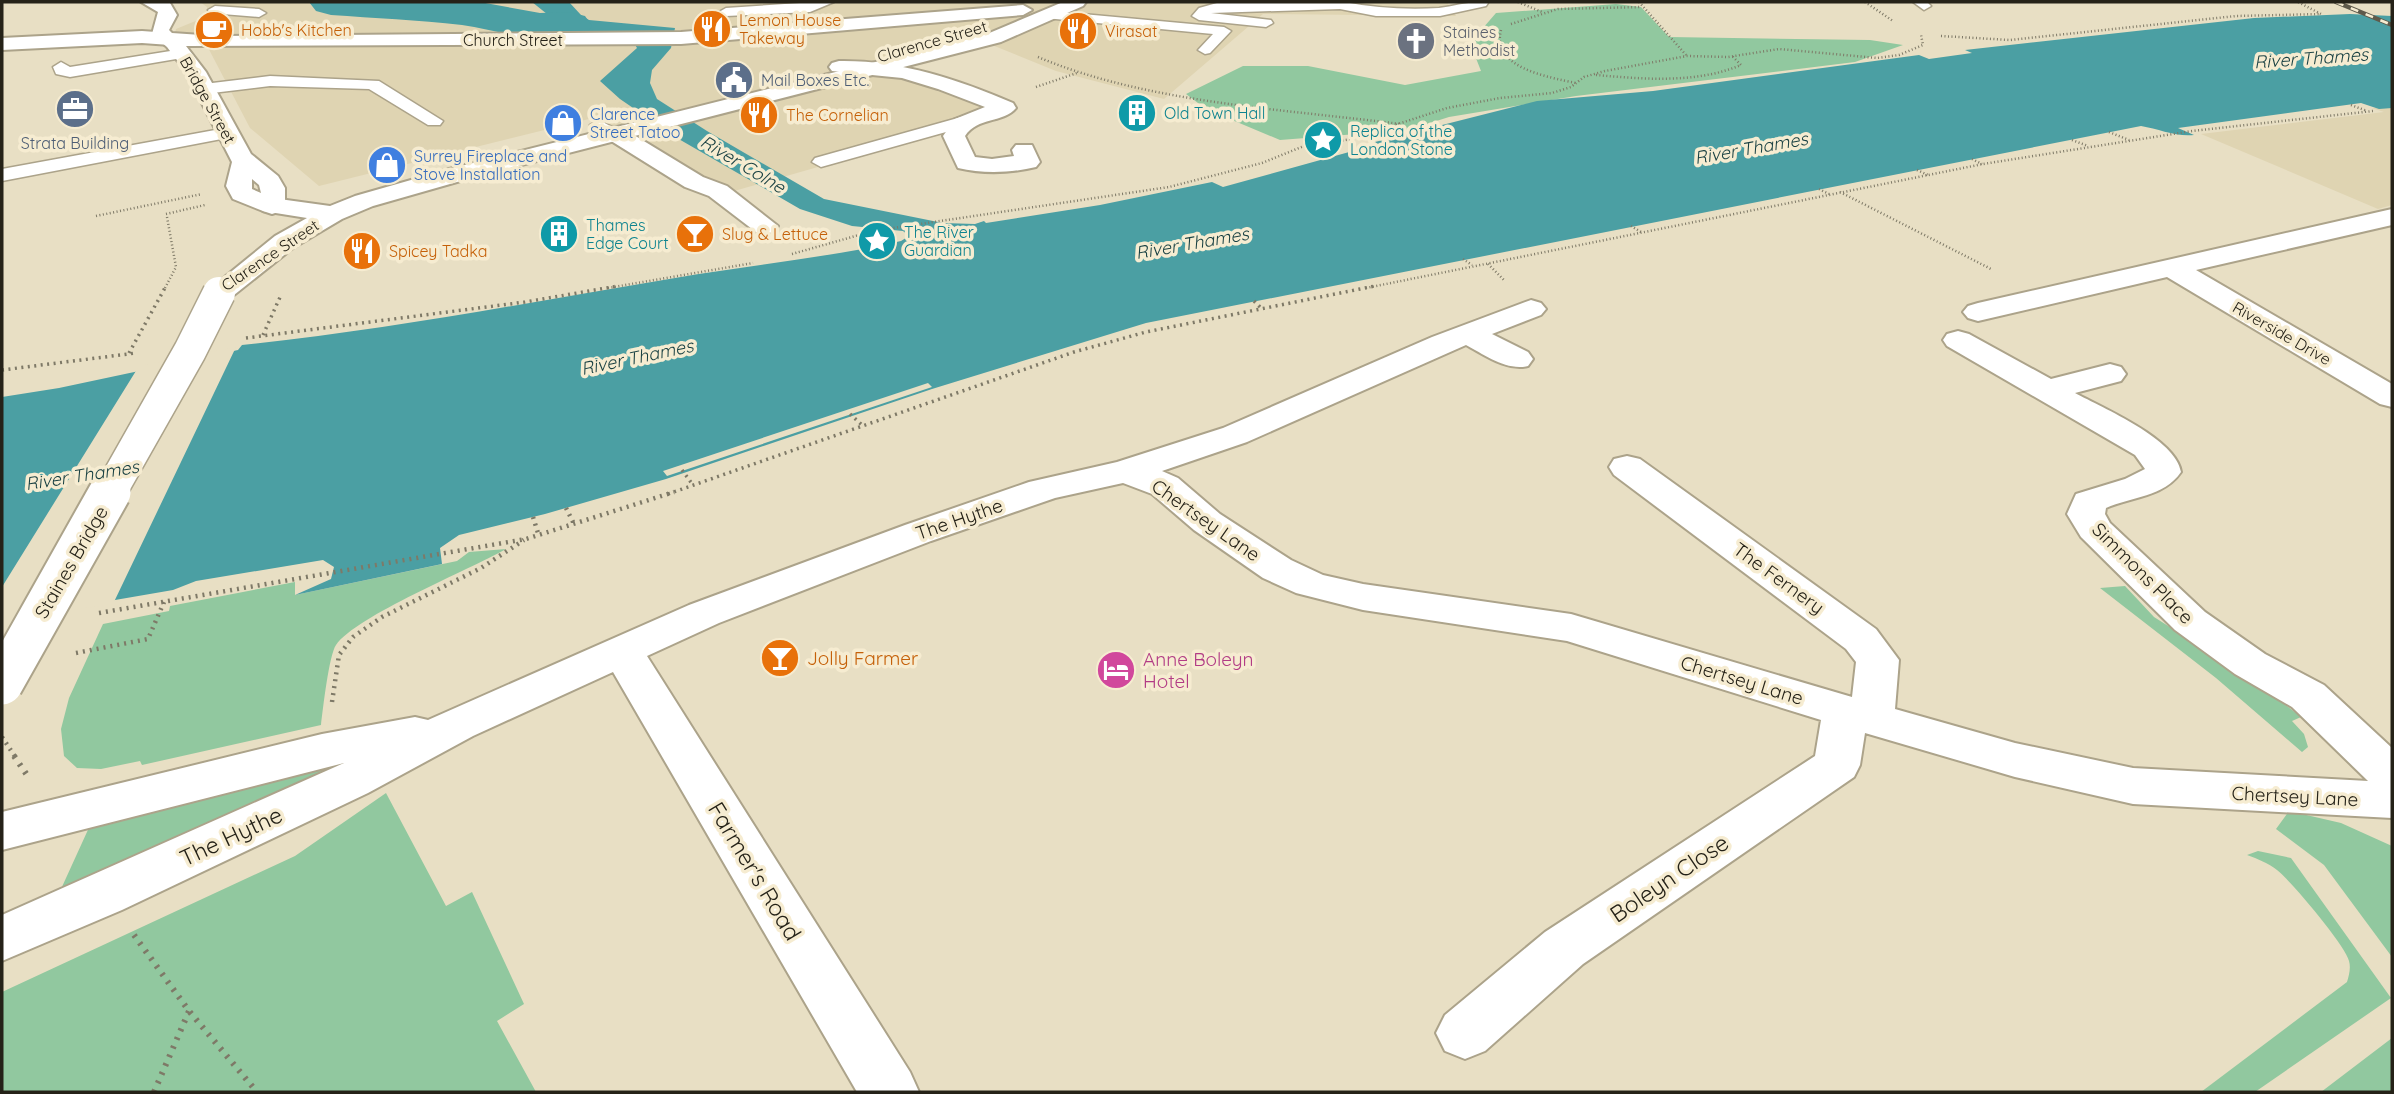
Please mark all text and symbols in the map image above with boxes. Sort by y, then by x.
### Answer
restaurant icon: Lemon House Takeway [691,8,733,50]
cafe icon: Hobb's Kitchen [193,9,235,51]
place label: Lemon House Takeway [739,10,841,48]
restaurant icon: Virasat [1057,10,1099,52]
street label: Clarence Street [875,16,989,66]
place label: Hobb's Kitchen [241,20,352,40]
church icon: Staines Methodist [1395,20,1437,62]
place label: Virasat [1105,21,1157,41]
place label: Staines Methodist [1443,22,1516,60]
street label: Church Street [463,30,563,50]
water label: River Thames [2253,42,2370,73]
street label: Bridge Street [176,53,240,147]
public building icon: Mail Boxes Etc. [713,59,755,101]
place label: Mail Boxes Etc. [761,70,869,90]
office icon: Strata Building [54,88,96,130]
building icon: Old Town Hall [1116,92,1158,134]
restaurant icon: The Cornelian [738,94,780,136]
shop icon: Clarence Street Tatoo [542,102,584,144]
place label: Old Town Hall [1164,103,1265,123]
place label: Clarence Street Tatoo [590,104,681,142]
place label: The Cornelian [786,105,889,125]
place icon: Replica of the London Stone [1302,119,1344,161]
place label: Replica of the London Stone [1350,121,1453,159]
water label: River Thames [1693,126,1811,169]
water label: River Colne [696,130,790,199]
place label: Strata Building [21,133,129,153]
shop icon: Surrey Fireplace and Stove Installation [366,144,408,186]
place label: Surrey Fireplace and Stove Installation [414,146,567,184]
building icon: Thames Edge Court [538,213,580,255]
bar icon: Slug & Lettuce [674,213,716,255]
street label: Clarence Street [217,215,323,295]
place label: Thames Edge Court [586,215,669,253]
place icon: The River Guardian [856,220,898,262]
water label: River Thames [1134,221,1252,264]
place label: The River Guardian [904,222,974,260]
place label: Slug & Lettuce [722,224,828,244]
restaurant icon: Spicey Tadka [341,230,383,272]
place label: Spicey Tadka [389,241,487,261]
street label: Riverside Drive [2229,297,2335,369]
water label: River Thames [579,334,697,380]
water label: River Thames [24,454,142,495]
street label: Chertsey Lane [1147,474,1265,566]
street label: The Hythe [912,493,1006,545]
street label: Staines Bridge [29,501,113,623]
street label: Simmons Place [2087,517,2199,629]
street label: The Fernery [1729,537,1829,619]
bar icon: Jolly Farmer [759,637,801,679]
place label: Jolly Farmer [807,646,919,670]
place label: Anne Boleyn Hotel [1143,647,1254,693]
hotel icon: Anne Boleyn Hotel [1095,649,1137,691]
street label: Chertsey Lane [1678,650,1806,710]
street label: Chertsey Lane [2231,781,2359,811]
street label: Farmer's Road [702,796,808,946]
street label: The Hythe [175,800,287,872]
street label: Boleyn Close [1604,828,1734,928]

